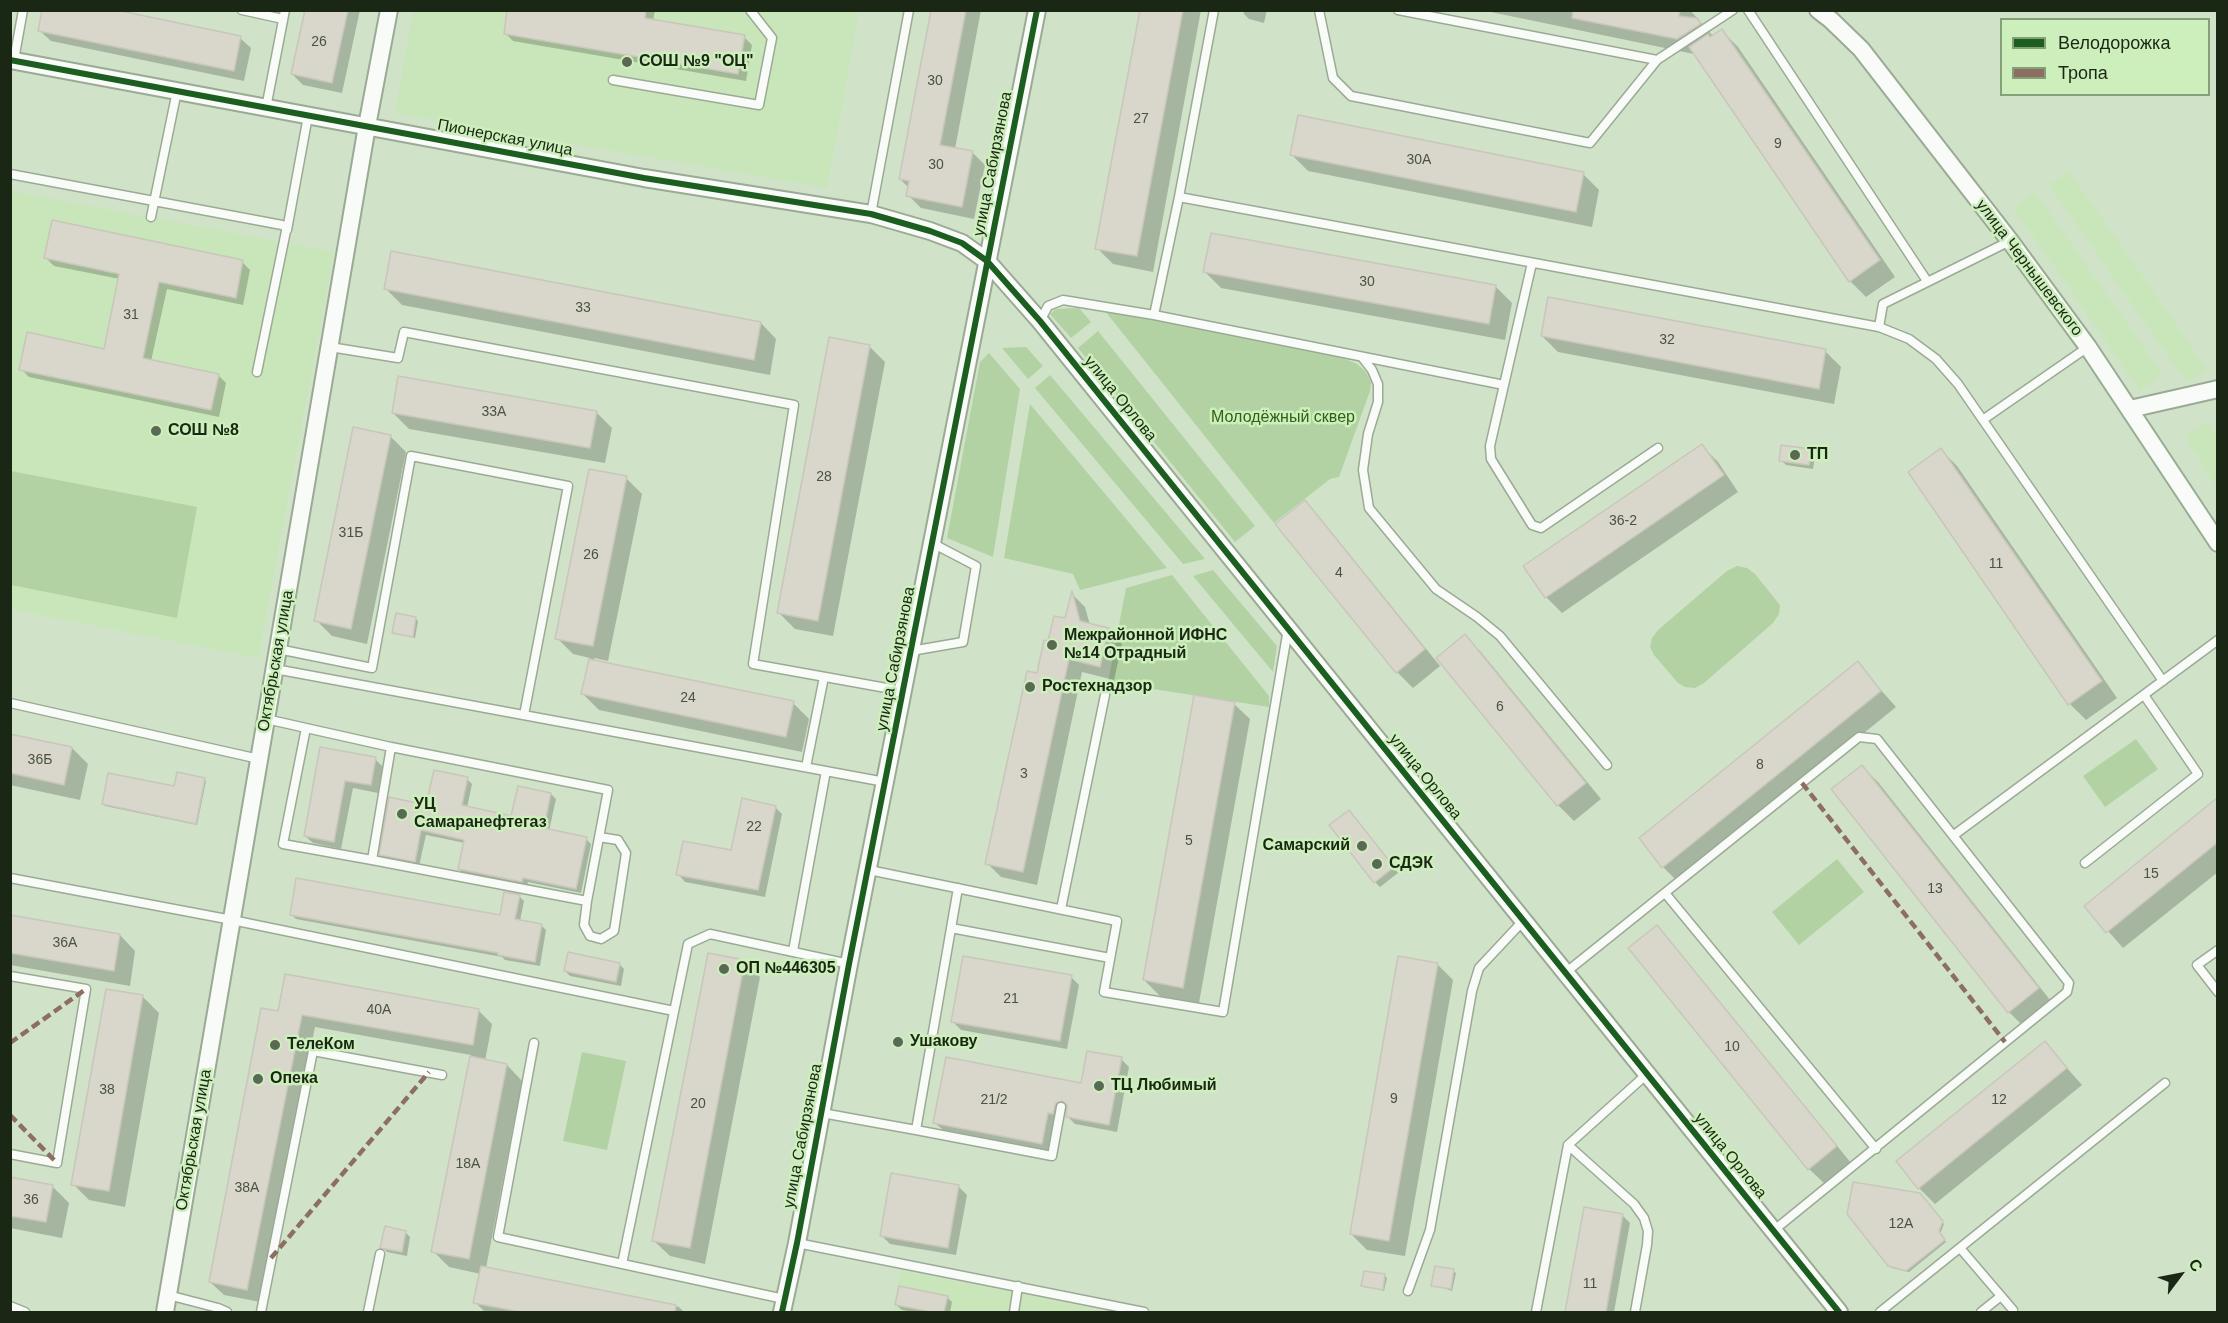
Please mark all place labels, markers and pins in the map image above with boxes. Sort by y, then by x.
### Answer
place label: СОШ №9 "ОЦ" [639,52,754,72]
marker: СОШ №9 "ОЦ" [620,55,634,69]
place label: СОШ №8 [168,421,239,441]
marker: СОШ №8 [149,424,163,438]
place label: ТП [1807,445,1828,465]
marker: ТП [1788,448,1802,462]
place label: Межрайонной ИФНС №14 Отрадный [1064,626,1227,664]
marker: Межрайонной ИФНС №14 Отрадный [1045,638,1059,652]
place label: Ростехнадзор [1042,677,1152,697]
marker: Ростехнадзор [1023,680,1037,694]
place label: УЦ Самаранефтегаз [414,795,547,833]
marker: УЦ Самаранефтегаз [395,807,409,821]
place label: Самарский [1262,836,1350,856]
marker: Самарский [1355,839,1369,853]
place label: СДЭК [1389,854,1433,874]
marker: СДЭК [1370,857,1384,871]
place label: ОП №446305 [736,959,836,979]
marker: ОП №446305 [717,962,731,976]
place label: Ушакову [910,1032,977,1052]
place label: ТелеКом [287,1035,355,1055]
marker: Ушакову [891,1035,905,1049]
marker: ТелеКом [268,1038,282,1052]
place label: Опека [270,1069,318,1089]
marker: Опека [251,1072,265,1086]
place label: ТЦ Любимый [1111,1076,1217,1096]
marker: ТЦ Любимый [1092,1079,1106,1093]

